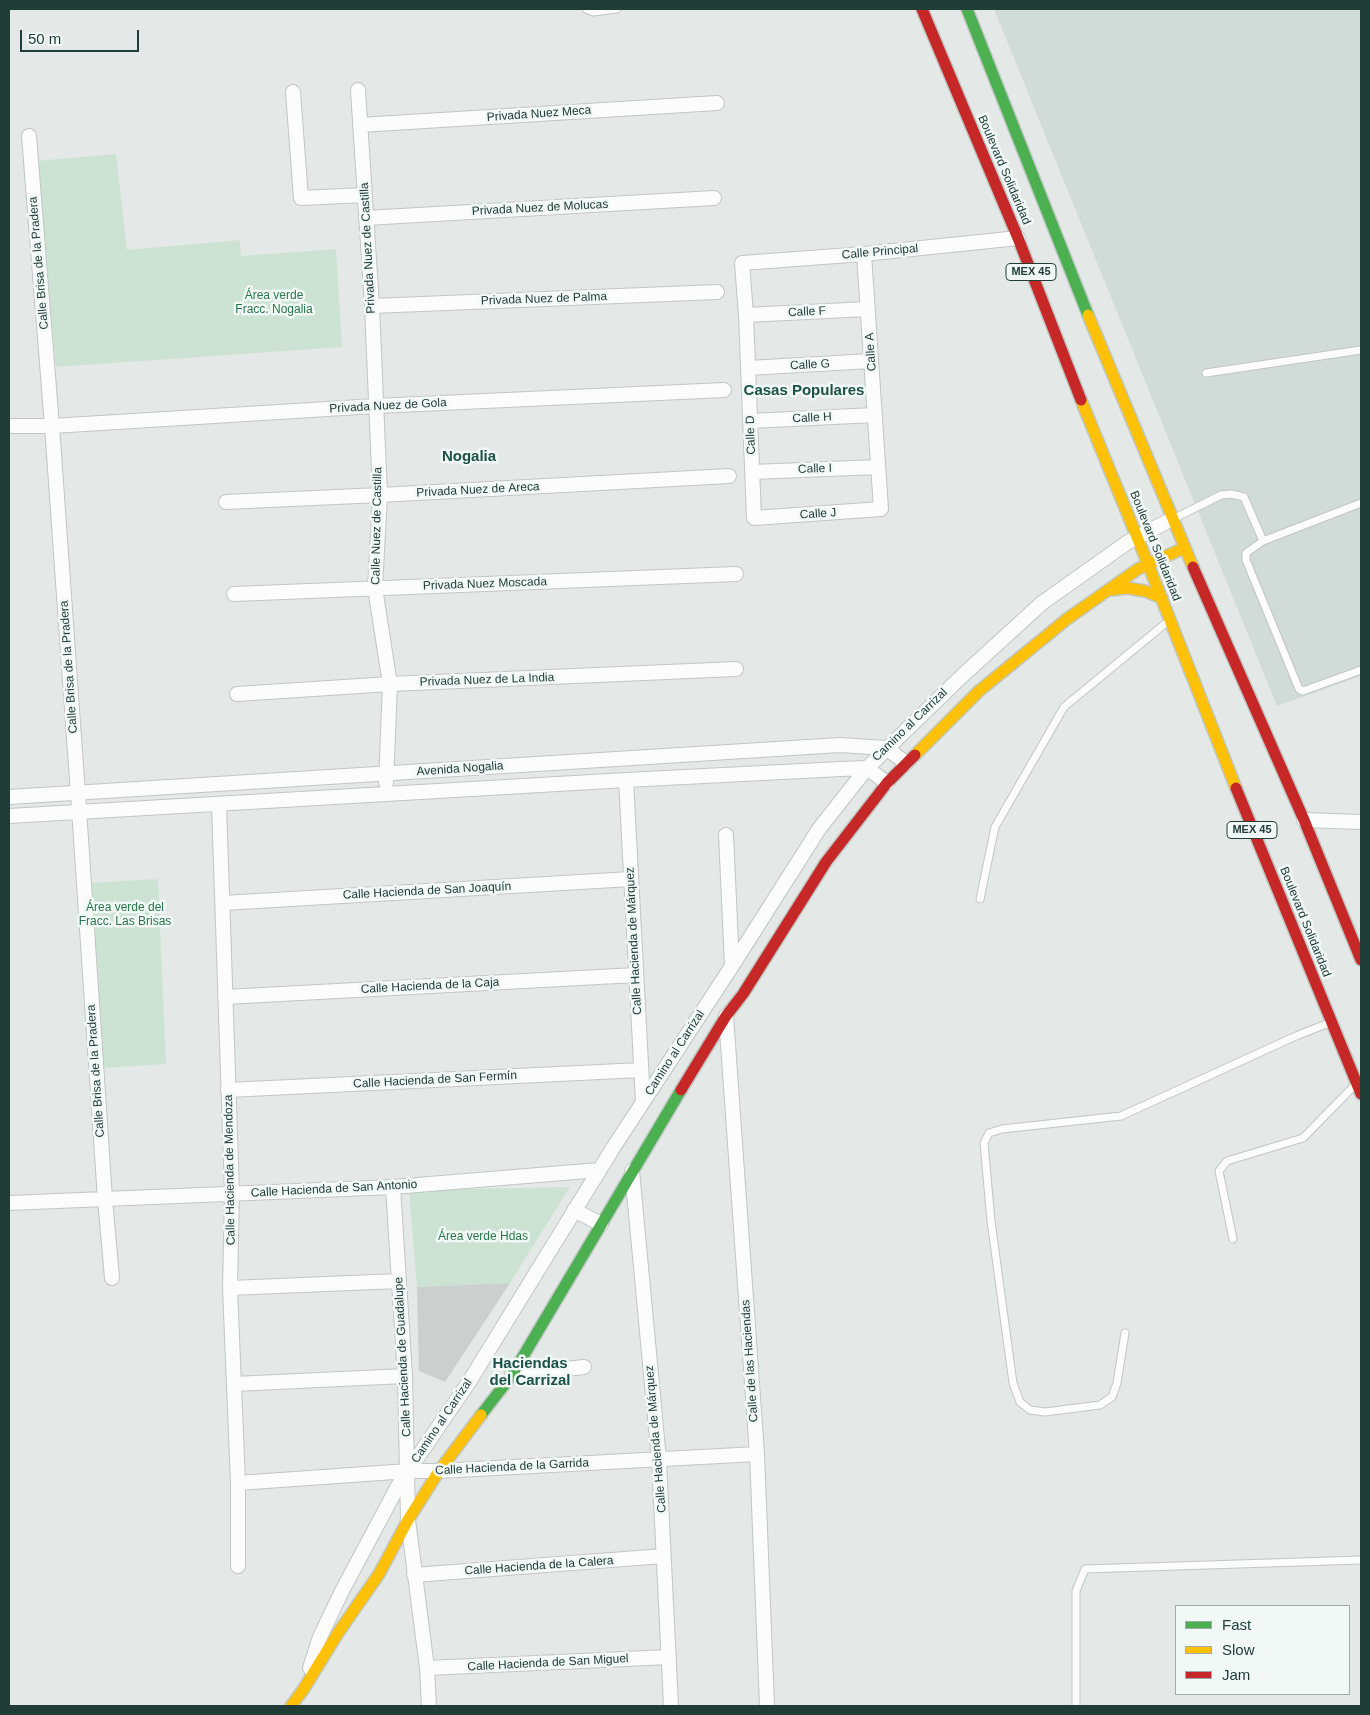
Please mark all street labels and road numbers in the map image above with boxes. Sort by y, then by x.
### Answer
street label: Privada Nuez Meca [486,103,592,125]
street label: Boulevard Solidaridad [974,113,1034,227]
street label: Privada Nuez de Castilla [357,182,379,314]
street label: Calle Brisa de la Pradera [26,196,52,330]
street label: Privada Nuez de Molucas [471,197,609,219]
street label: Calle Principal [841,241,919,263]
road number: MEX 45 [1006,264,1056,280]
street label: Privada Nuez de Palma [481,290,607,308]
street label: Calle F [788,304,826,320]
street label: Calle A [862,332,880,372]
street label: Calle G [790,357,830,373]
street label: Privada Nuez de Gola [329,396,447,416]
street label: Calle H [792,410,832,426]
street label: Calle D [743,415,759,455]
street label: Calle I [798,461,832,477]
street label: Calle Nuez de Castilla [369,467,385,585]
street label: Privada Nuez de Areca [416,480,540,500]
street label: Boulevard Solidaridad [1126,489,1184,603]
street label: Calle J [799,506,837,522]
street label: Privada Nuez Moscada [423,575,547,593]
street label: Calle Brisa de la Pradera [57,600,81,734]
street label: Privada Nuez de La India [419,670,555,690]
street label: Camino al Carrizal [870,686,950,764]
street label: Avenida Nogalia [416,759,504,779]
road number: MEX 45 [1227,822,1277,838]
street label: Boulevard Solidaridad [1276,865,1334,979]
street label: Calle Hacienda de Márquez [623,867,645,1015]
street label: Calle Hacienda de San Joaquín [342,879,512,903]
street label: Calle Hacienda de la Caja [360,975,500,997]
street label: Calle Brisa de la Pradera [84,1004,108,1138]
street label: Camino al Carrizal [642,1008,708,1098]
street label: Calle Hacienda de San Fermín [353,1069,517,1091]
street label: Calle Hacienda de Mendoza [221,1095,239,1245]
street label: Calle Hacienda de San Antonio [250,1177,418,1201]
street label: Calle Hacienda de Guadalupe [392,1277,414,1437]
street label: Calle de las Haciendas [739,1299,761,1423]
street label: Calle Hacienda de Márquez [642,1365,670,1513]
street label: Camino al Carrizal [408,1376,476,1466]
street label: Calle Hacienda de la Garrida [435,1456,589,1478]
street label: Calle Hacienda de la Calera [464,1554,614,1578]
street label: Calle Hacienda de San Miguel [467,1652,629,1674]

